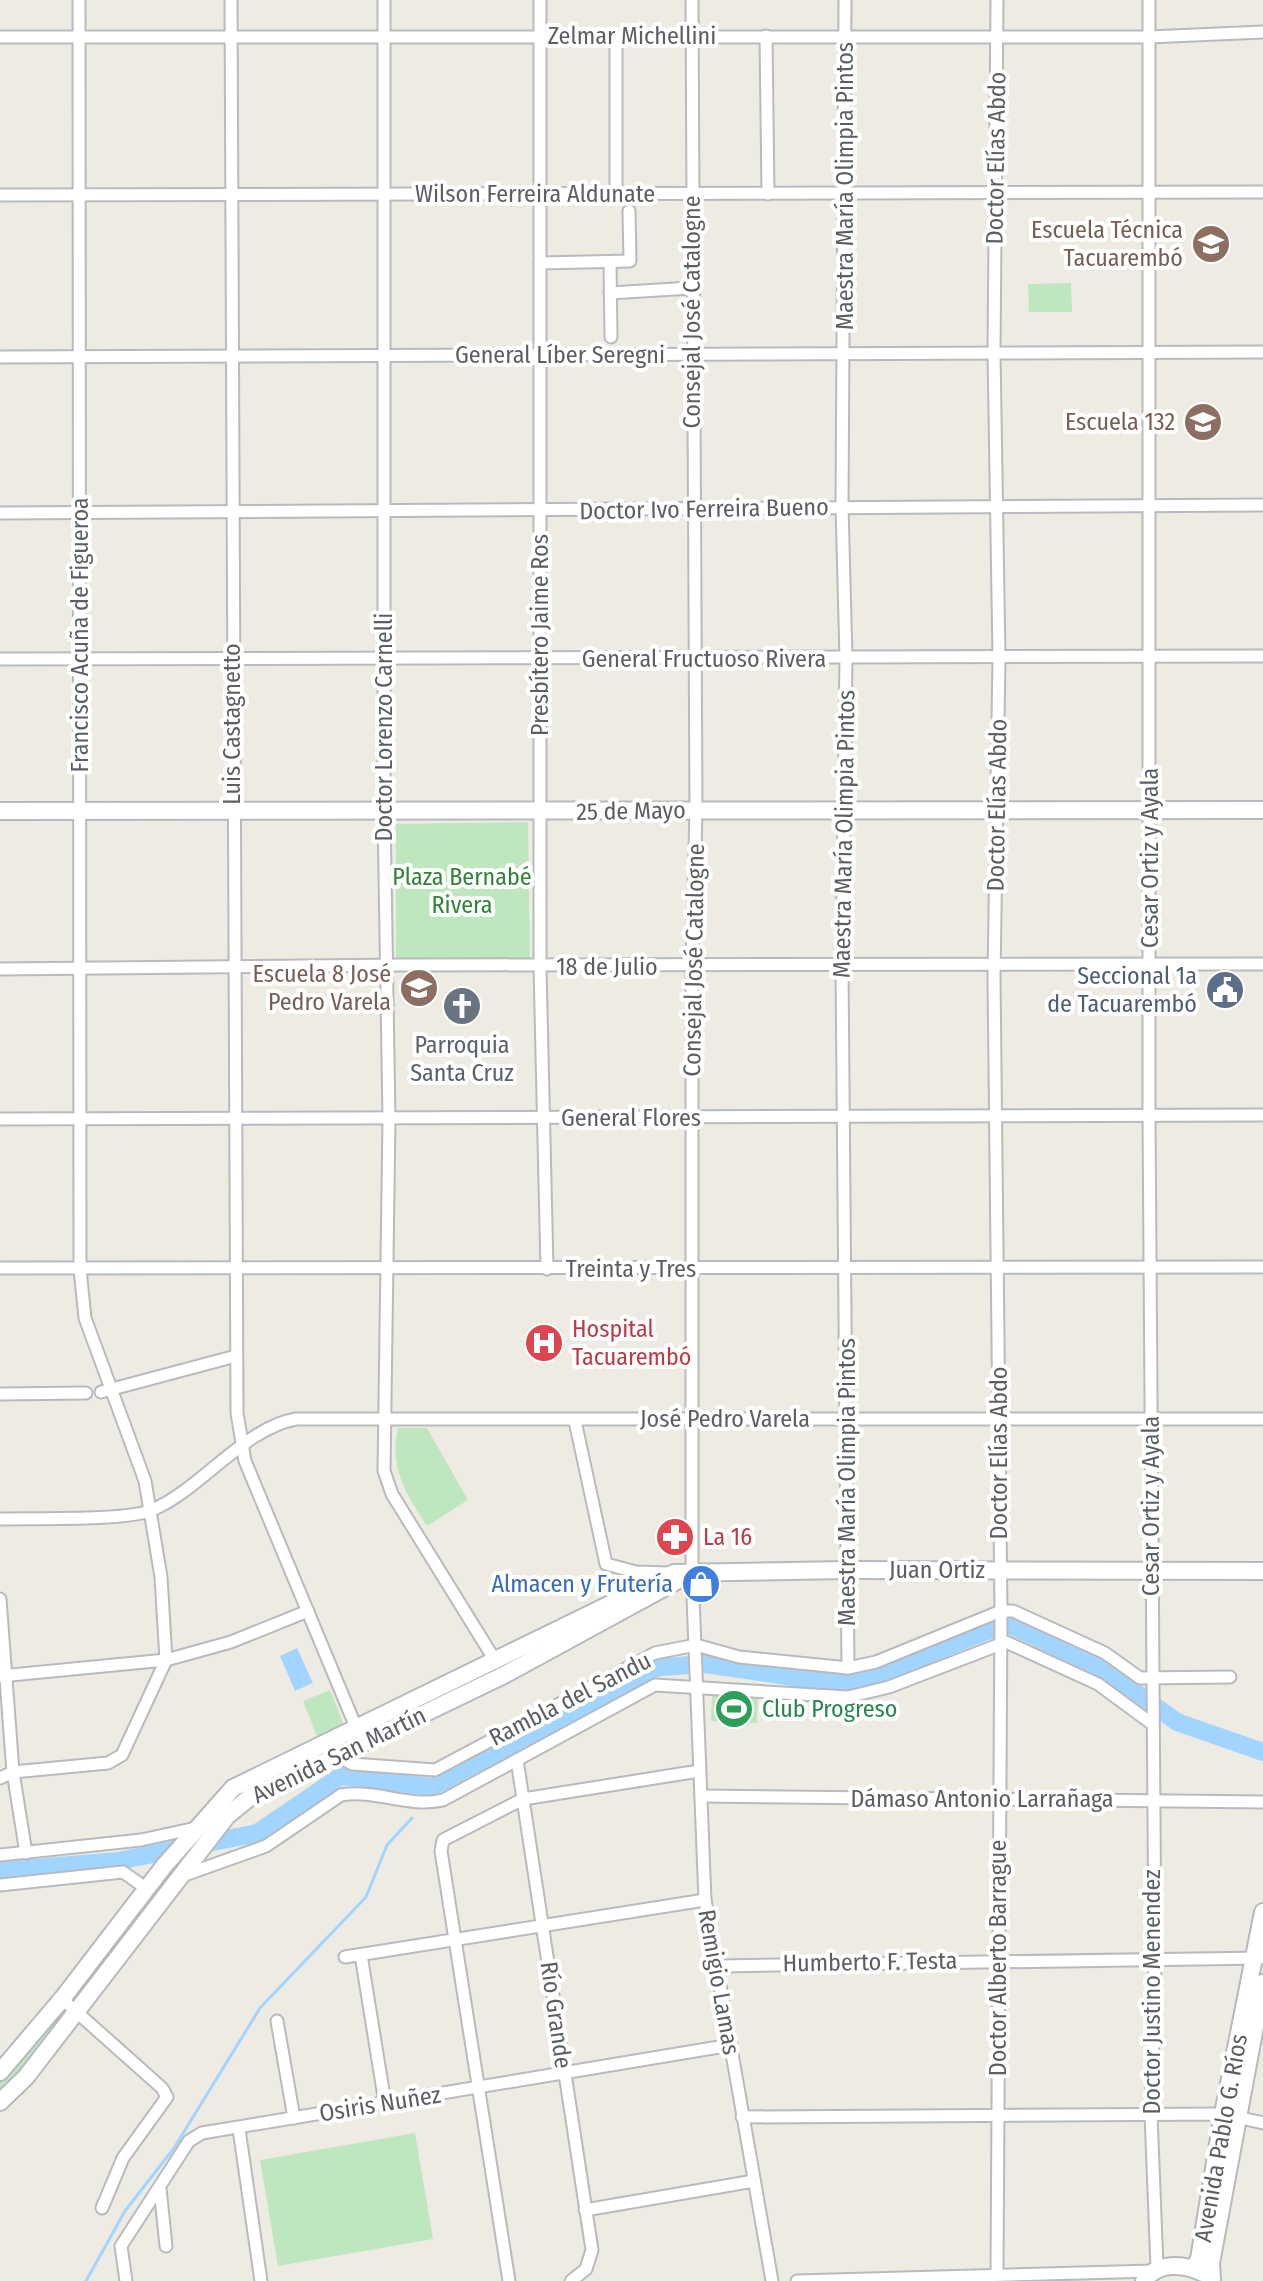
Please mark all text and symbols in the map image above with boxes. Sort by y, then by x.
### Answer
street label: Zelmar Michellini [548,22,716,50]
street label: Maestra María Olimpia Pintos [831,42,859,330]
street label: Doctor Elías Abdo [980,71,1012,245]
street label: Wilson Ferreira Aldunate [415,180,655,208]
street label: Consejal José Catalogne [678,195,706,429]
place label: Escuela Técnica Tacuarembó [1031,216,1183,272]
school or university icon: Escuela Técnica Tacuarembó [1190,223,1232,265]
street label: General Líber Seregni [455,341,665,369]
school or university icon: Escuela 132 [1182,401,1224,443]
place label: Escuela 132 [1065,408,1175,436]
street label: Doctor Ivo Ferreira Bueno [579,493,829,525]
street label: Francisco Acuña de Figueroa [66,497,94,773]
street label: Presbítero Jaime Ros [526,534,554,736]
street label: Doctor Lorenzo Carnelli [370,613,398,841]
street label: Luis Castagnetto [218,643,246,805]
street label: General Fructuoso Rivera [582,645,826,673]
street label: Maestra María Olimpia Pintos [827,690,861,978]
street label: Doctor Elías Abdo [981,718,1013,892]
street label: Cesar Ortiz y Ayala [1136,768,1164,948]
street label: 25 de Mayo [576,796,686,826]
street label: Consejal José Catalogne [678,843,710,1077]
park label: Plaza Bernabé Rivera [392,863,532,919]
street label: 18 de Julio [556,953,658,981]
place label: Escuela 8 José Pedro Varela [253,960,391,1016]
place label: Seccional 1a de Tacuarembó [1047,962,1197,1018]
school or university icon: Escuela 8 José Pedro Varela [398,967,440,1009]
public building icon: Seccional 1a de Tacuarembó [1204,969,1246,1011]
church icon: Parroquia Santa Cruz [441,985,483,1027]
place label: Parroquia Santa Cruz [410,1031,514,1087]
street label: General Flores [561,1104,701,1132]
street label: Treinta y Tres [566,1255,696,1283]
place label: Hospital Tacuarembó [572,1315,691,1371]
hospital icon: Hospital Tacuarembó [523,1322,565,1364]
street label: Maestra María Olimpia Pintos [833,1338,861,1626]
street label: Doctor Elías Abdo [985,1367,1013,1539]
street label: José Pedro Varela [640,1405,810,1433]
street label: Cesar Ortiz y Ayala [1137,1416,1165,1596]
pharmacy icon: La 16 [654,1516,696,1558]
place label: La 16 [703,1523,752,1551]
street label: Juan Ortiz [889,1556,985,1584]
shop icon: Almacen y Frutería [680,1563,722,1605]
place label: Almacen y Frutería [491,1570,673,1598]
street label: Rambla del Sandu [484,1646,656,1752]
sports icon: Club Progreso [713,1688,755,1730]
place label: Club Progreso [762,1695,897,1723]
street label: Avenida San Martín [248,1701,430,1809]
street label: Dámaso Antonio Larrañaga [850,1785,1114,1813]
street label: Doctor Alberto Barrague [984,1840,1012,2076]
street label: Doctor Justino Menendez [1138,1869,1166,2115]
street label: Remigio Lamas [692,1907,746,2057]
street label: Humberto F. Testa [782,1946,958,1978]
street label: Río Grande [535,1960,577,2070]
street label: Avenida Pablo G. Ríos [1189,2032,1253,2244]
street label: Osiris Nuñez [317,2081,443,2127]

